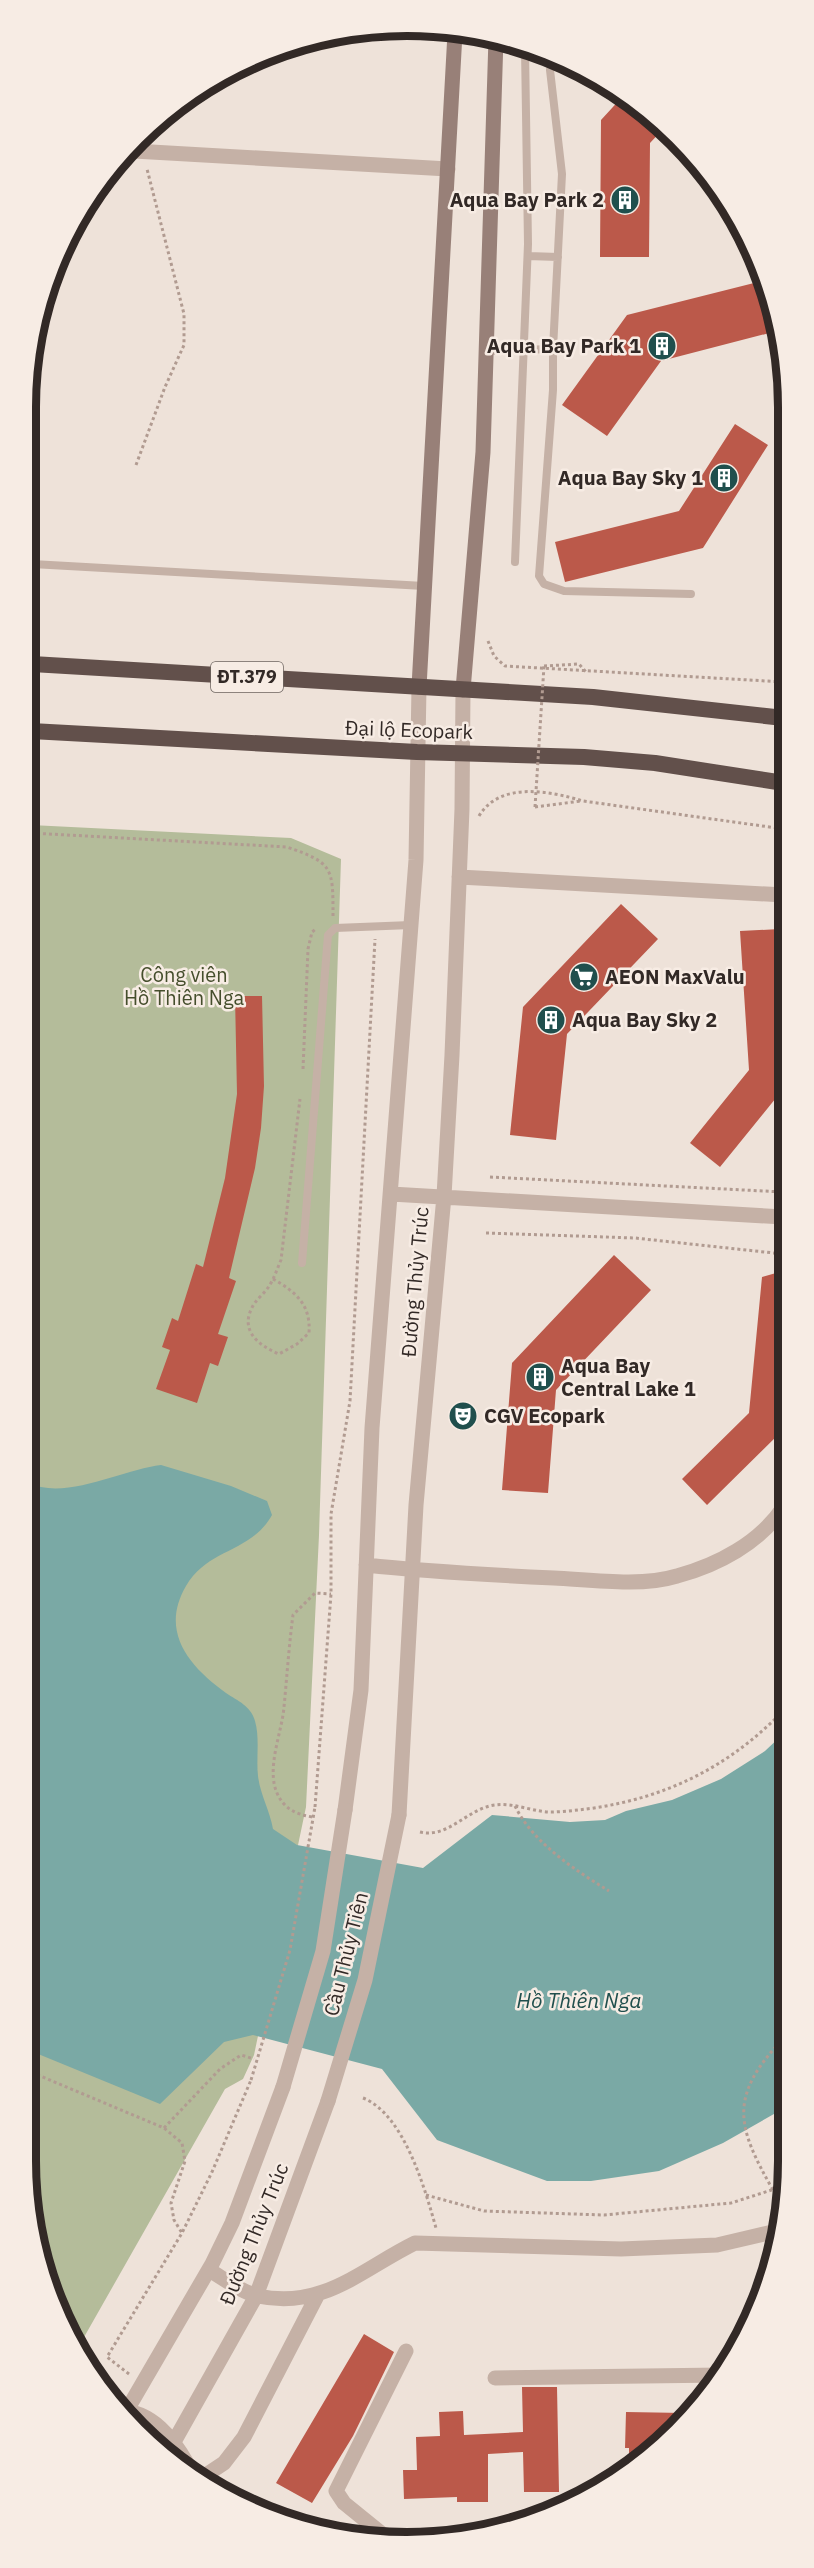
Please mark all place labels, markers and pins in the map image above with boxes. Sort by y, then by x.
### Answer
building icon: Aqua Bay Park 2 [609,184,641,216]
place label: Aqua Bay Park 2 [450,186,604,213]
building icon: Aqua Bay Park 1 [646,330,678,362]
place label: Aqua Bay Park 1 [487,332,641,359]
building icon: Aqua Bay Sky 1 [708,462,740,494]
place label: Aqua Bay Sky 1 [558,464,703,491]
supermarket icon: AEON MaxValu [568,961,600,993]
place label: AEON MaxValu [605,963,745,990]
building icon: Aqua Bay Sky 2 [535,1004,567,1036]
place label: Aqua Bay Sky 2 [572,1006,717,1033]
place label: Aqua Bay Central Lake 1 [561,1352,696,1402]
building icon: Aqua Bay Central Lake 1 [524,1361,556,1393]
theatre icon: CGV Ecopark [447,1400,479,1432]
place label: CGV Ecopark [484,1402,605,1429]

